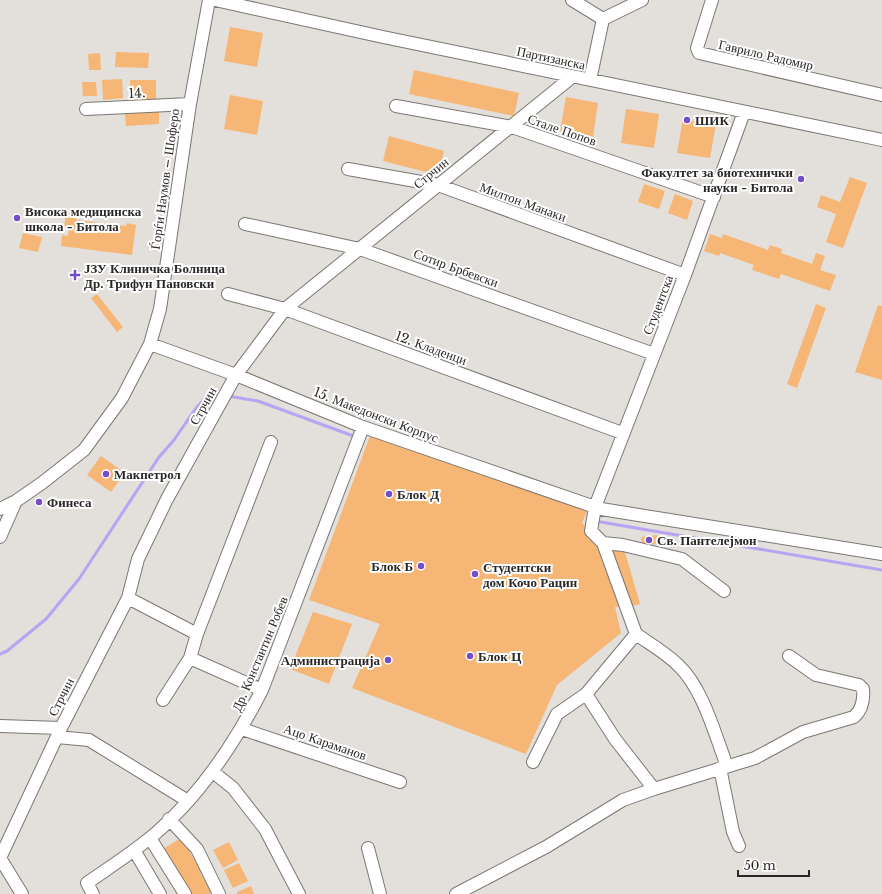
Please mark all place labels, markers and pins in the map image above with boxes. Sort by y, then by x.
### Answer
place label: ШИК [695,112,729,129]
marker: ШИК [682,115,692,125]
place label: Факултет за биотехнички науки - Битола [641,164,793,196]
marker: Факултет за биотехнички науки - Битола [796,174,806,184]
place label: Висока медицинска школа - Битола [25,203,142,235]
marker: Висока медицинска школа - Битола [12,213,22,223]
place label: ЈЗУ Клиничка Болница Др. Трифун Пановски [84,260,225,292]
marker: ЈЗУ Клиничка Болница Др. Трифун Пановски [69,269,81,281]
place label: Макпетрол [114,466,181,483]
marker: Макпетрол [101,469,111,479]
place label: Блок Д [397,486,439,503]
marker: Блок Д [384,489,394,499]
place label: Финеса [47,494,92,511]
marker: Финеса [34,497,44,507]
place label: Св. Пантелејмон [657,532,757,549]
marker: Св. Пантелејмон [644,535,654,545]
place label: Блок Б [371,558,413,575]
place label: Студентски дом Кочо Рацин [483,559,578,591]
marker: Блок Б [416,561,426,571]
marker: Студентски дом Кочо Рацин [470,569,480,579]
place label: Блок Ц [478,648,521,665]
marker: Блок Ц [465,651,475,661]
place label: Администрација [281,652,380,669]
marker: Администрација [383,655,393,665]

